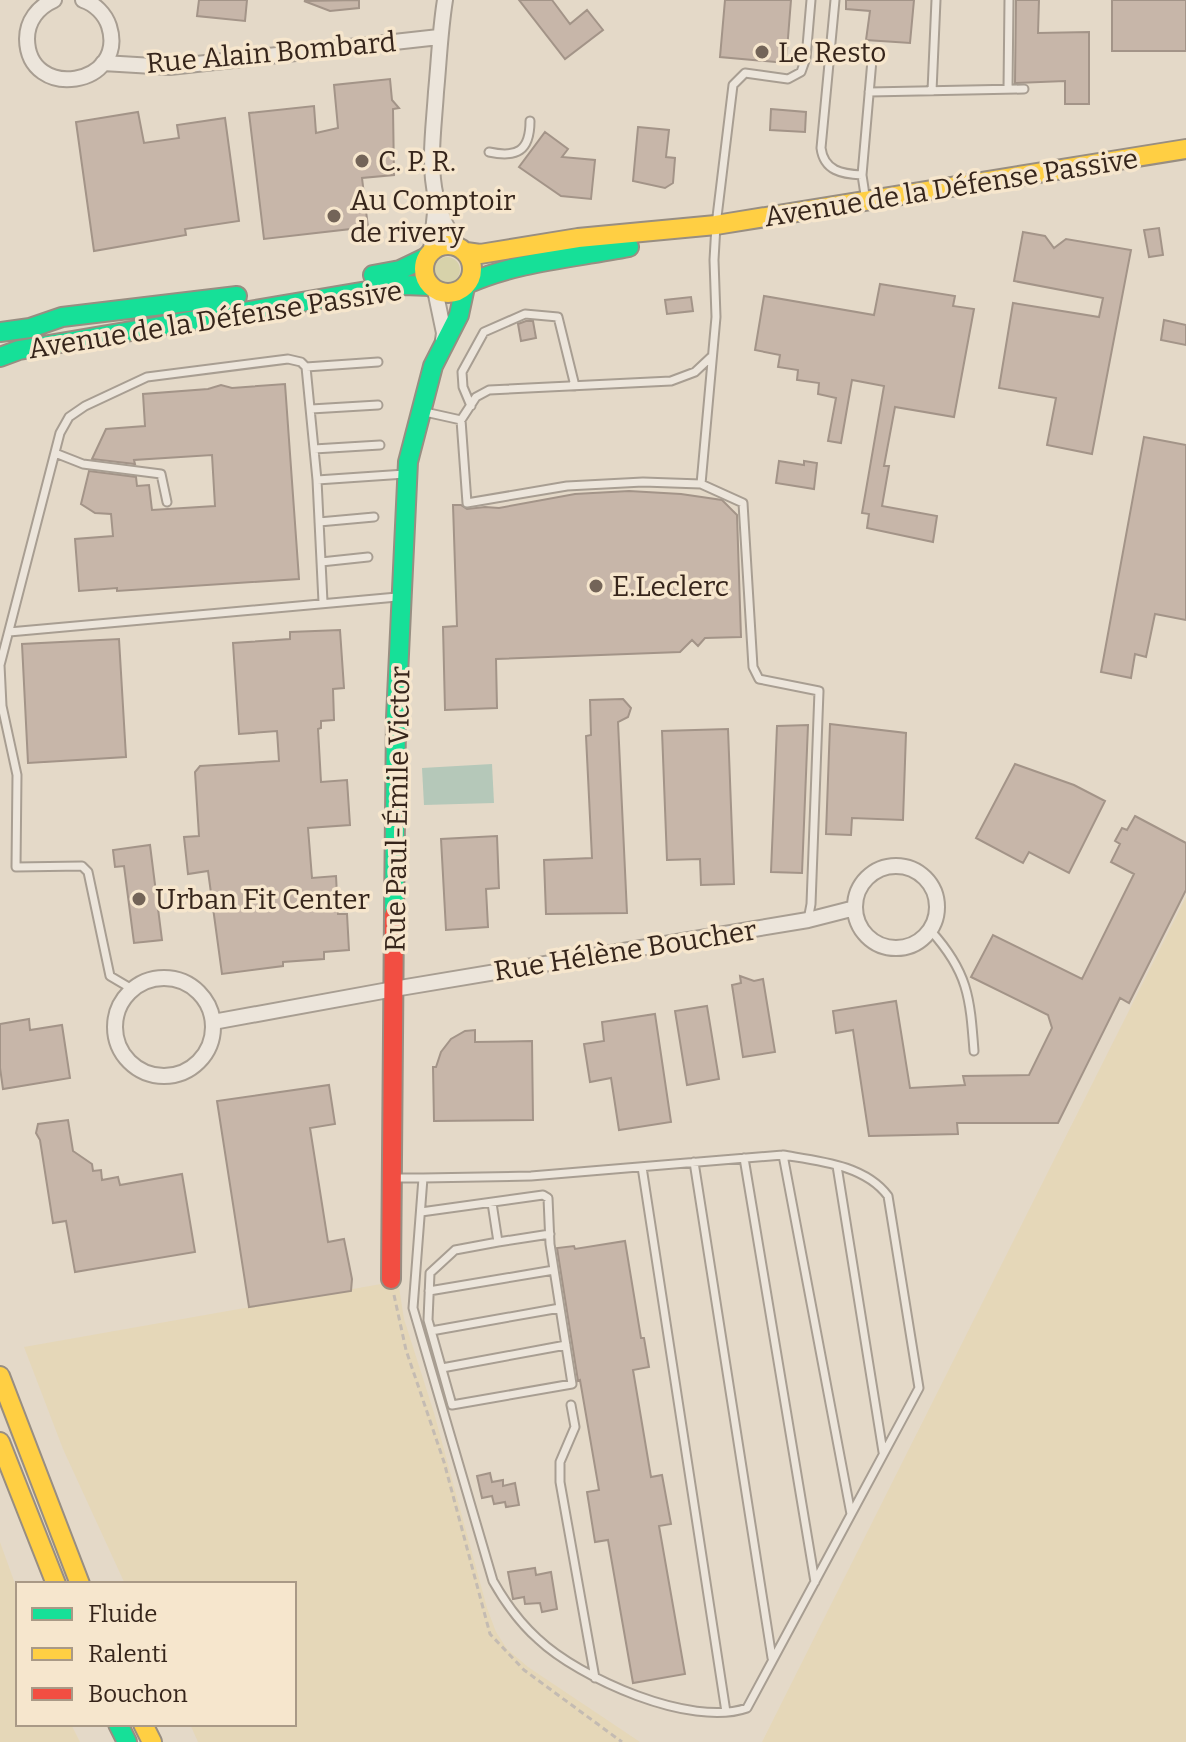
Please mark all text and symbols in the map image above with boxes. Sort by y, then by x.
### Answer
street label: Rue Alain Bombard [145,25,397,80]
place label: Le Resto [778,36,886,69]
marker: Le Resto [753,43,771,61]
street label: Avenue de la Défense Passive [762,142,1140,233]
place label: C. P. R. [378,145,456,178]
marker: C. P. R. [353,152,371,170]
place label: Au Comptoir de rivery [350,184,515,249]
marker: Au Comptoir de rivery [325,207,343,225]
street label: Avenue de la Défense Passive [26,274,404,365]
place label: E.Leclerc [612,570,729,603]
marker: E.Leclerc [587,577,605,595]
street label: Rue Paul-Émile Victor [378,666,416,952]
place label: Urban Fit Center [155,883,370,916]
marker: Urban Fit Center [130,890,148,908]
street label: Rue Hélène Boucher [491,913,759,988]
legend [16,1582,296,1726]
text: Fluide [88,1600,157,1628]
text: Ralenti [88,1640,168,1668]
text: Bouchon [88,1680,188,1708]

